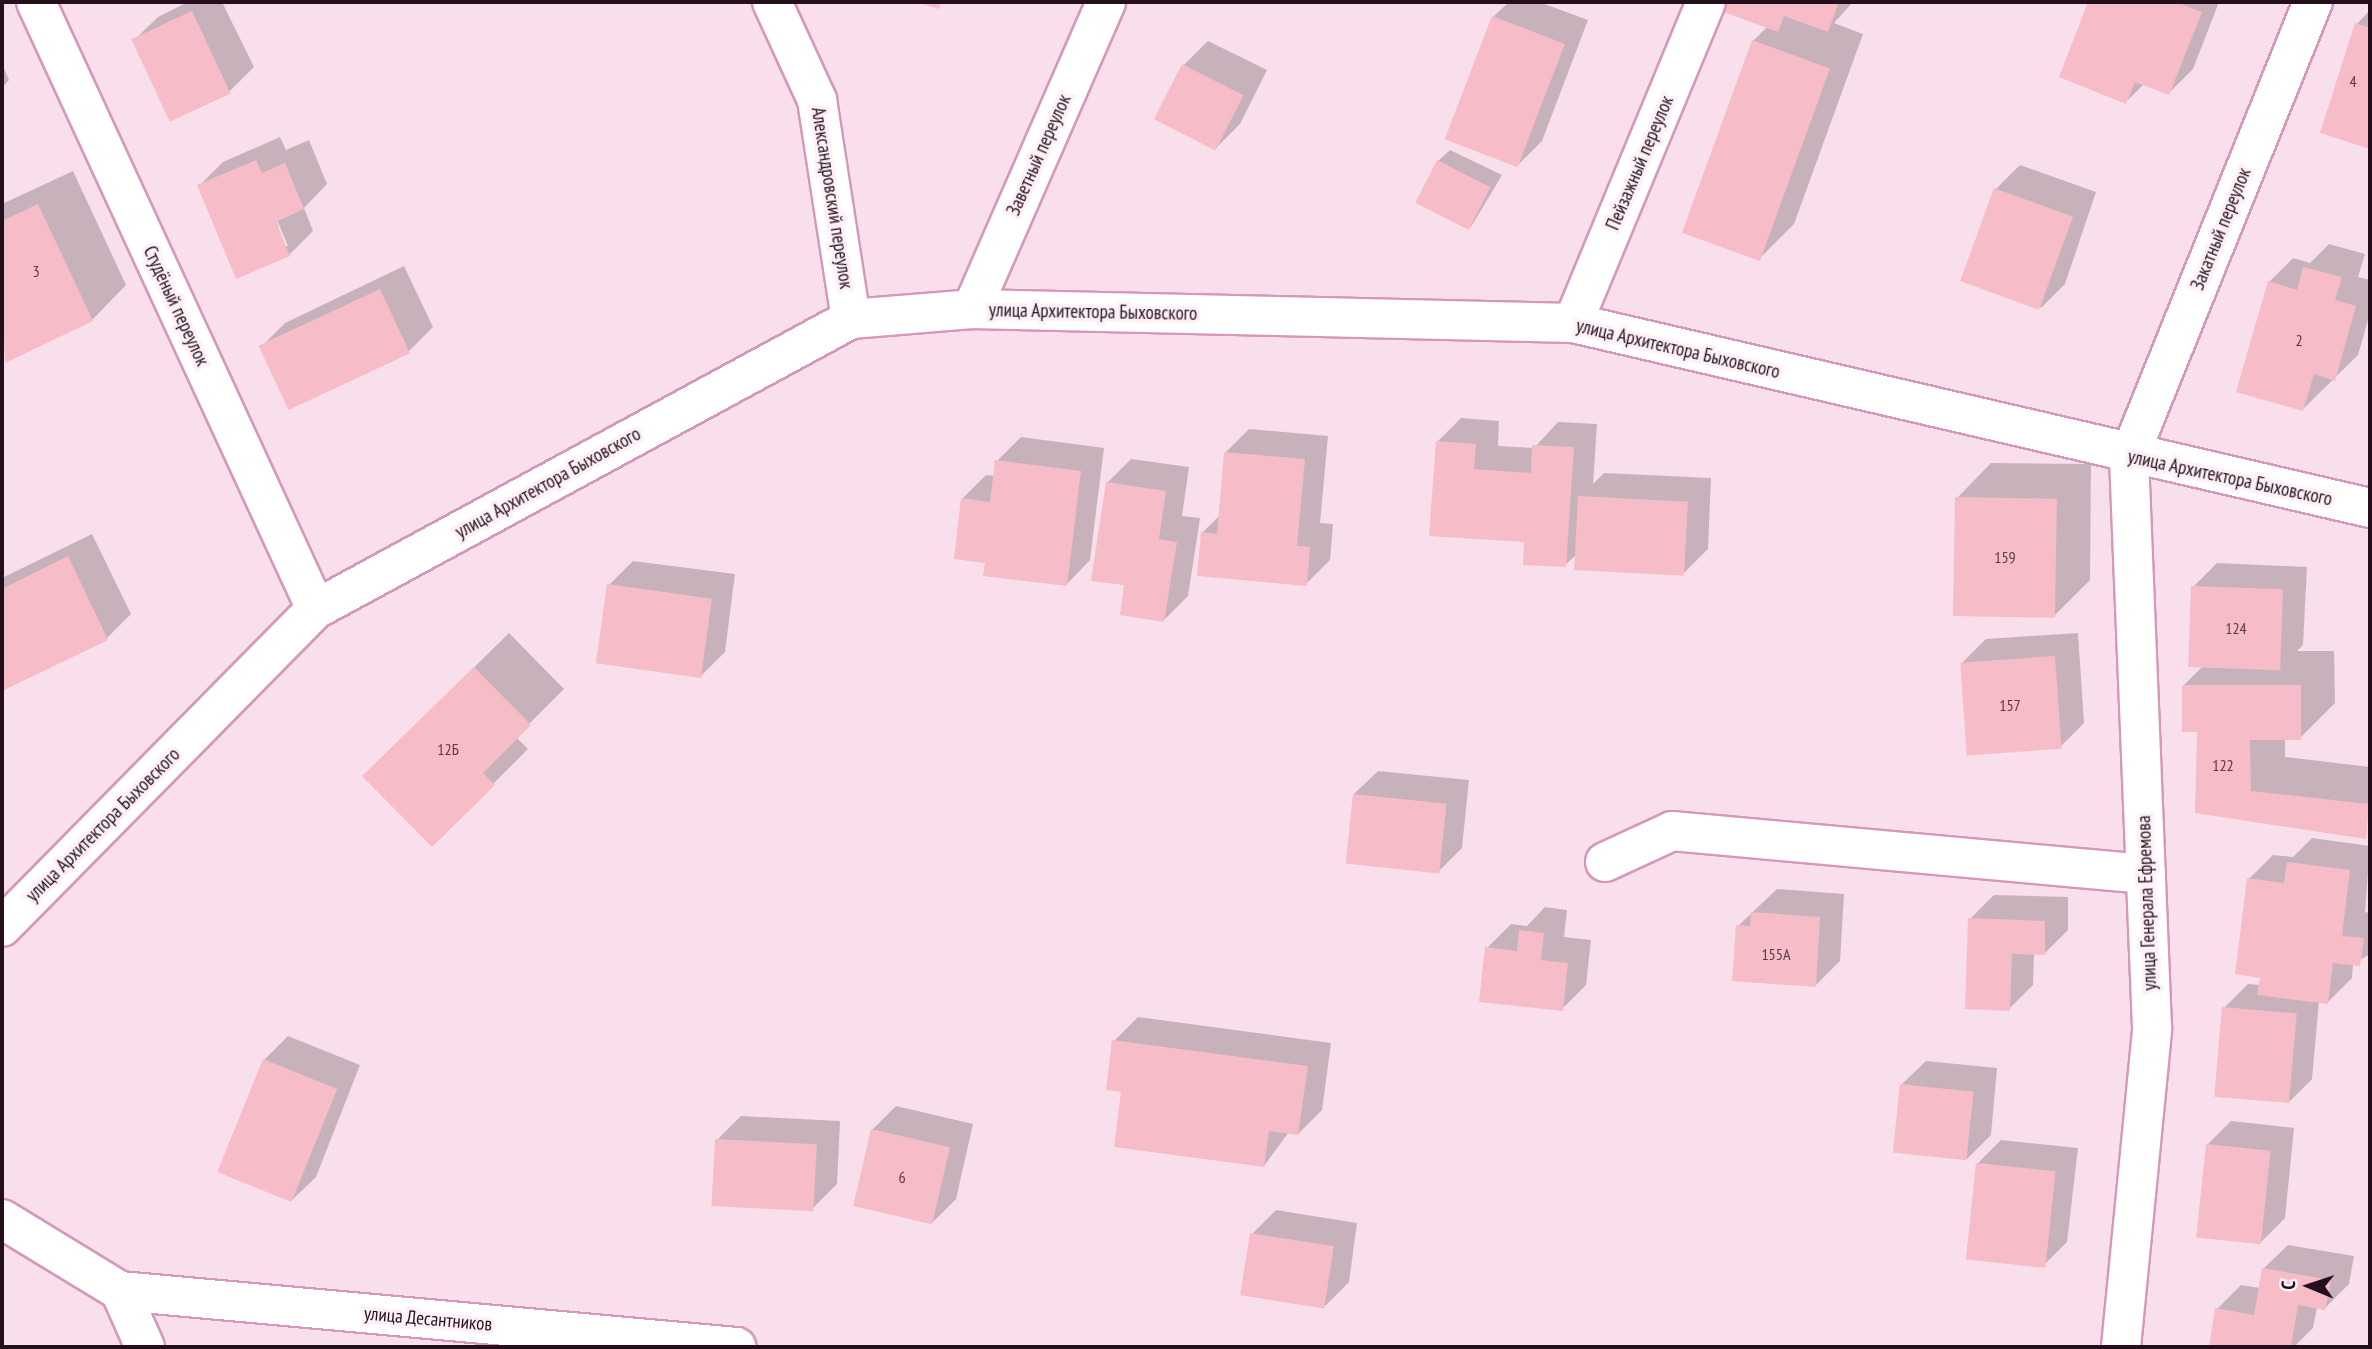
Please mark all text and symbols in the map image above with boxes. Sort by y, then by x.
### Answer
house number: 4 [2349,71,2357,91]
street label: Заветный переулок [1002,91,1076,219]
street label: Пейзажный переулок [1601,92,1679,234]
street label: Александровский переулок [806,106,858,290]
street label: Закатный переулок [2186,165,2256,293]
street label: Студёный переулок [138,242,214,370]
house number: 3 [32,261,40,281]
street label: улица Архитектора Быховского [988,299,1198,325]
street label: улица Архитектора Быховского [1574,314,1782,384]
house number: 2 [2295,330,2303,350]
street label: улица Архитектора Быховского [451,422,645,544]
street label: улица Архитектора Быховского [2125,445,2335,511]
house number: 159 [1994,547,2016,567]
house number: 124 [2225,618,2247,638]
house number: 157 [1999,695,2021,715]
house number: 12Б [437,739,459,759]
street label: улица Архитектора Быховского [21,743,185,907]
house number: 122 [2212,755,2234,775]
street label: улица Генерала Ефремова [2133,815,2161,991]
house number: 155А [1761,944,1791,964]
house number: 6 [898,1167,906,1187]
north arrow [2274,1251,2344,1321]
text: С [2276,1281,2300,1290]
street label: улица Десантников [363,1302,493,1336]

